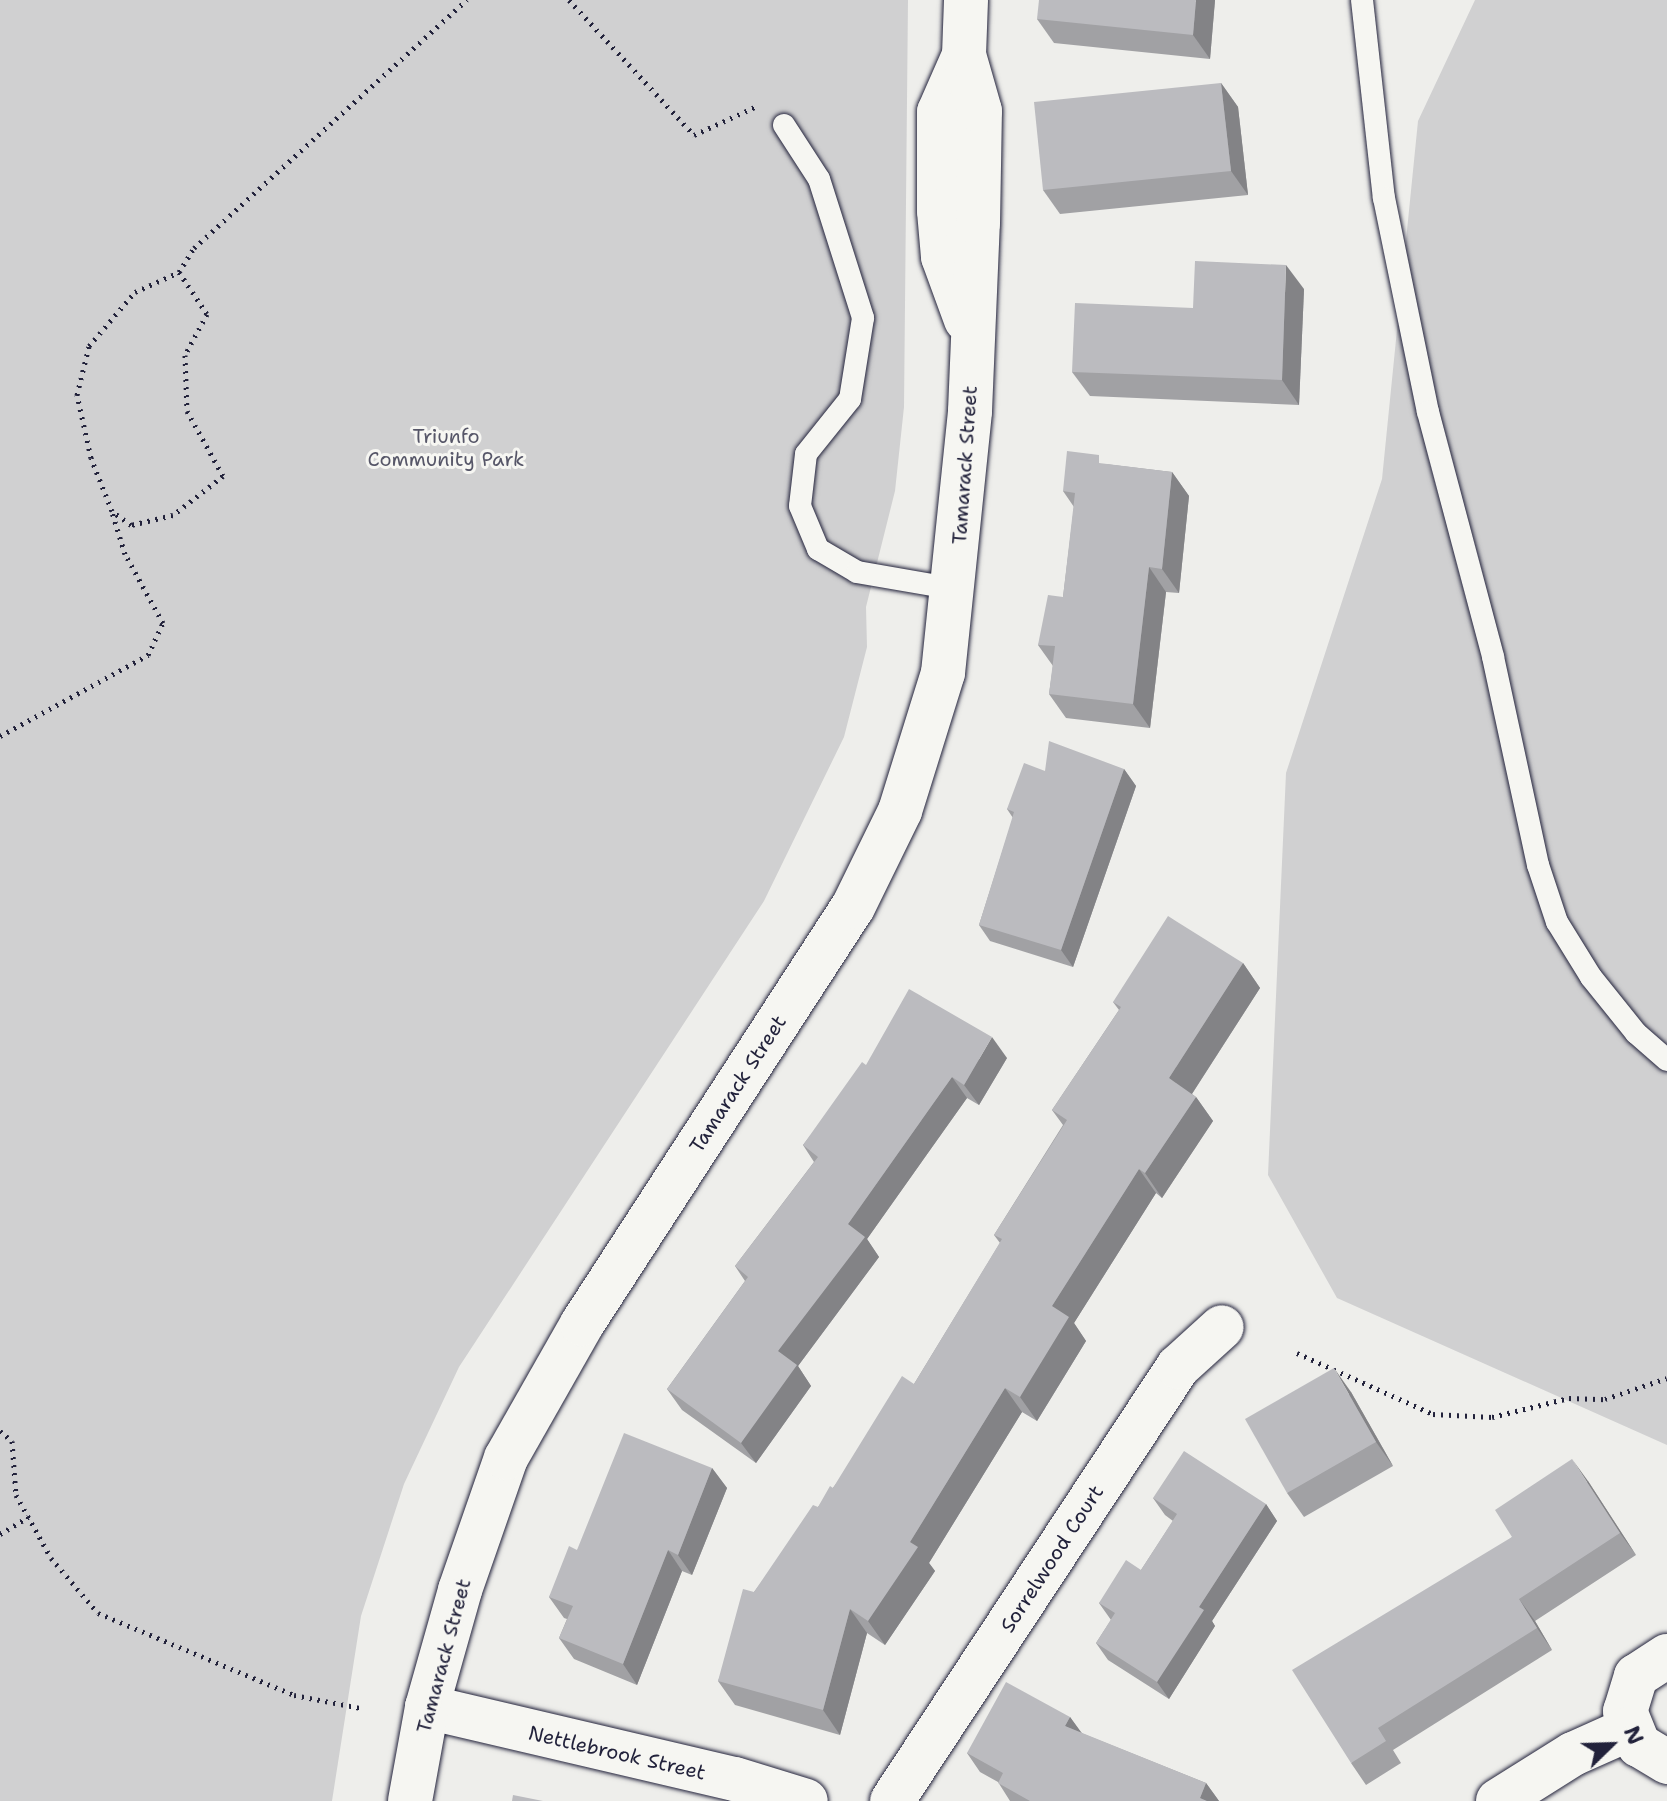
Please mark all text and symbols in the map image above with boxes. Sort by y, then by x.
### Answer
street label: Tamarack Street [947,385,983,545]
park label: Triunfo Community Park [368,424,524,471]
street label: Tamarack Street [685,1011,791,1157]
street label: Sorrelwood Court [995,1481,1109,1637]
street label: Tamarack Street [412,1576,476,1736]
north arrow [1571,1705,1651,1785]
street label: Nettlebrook Street [526,1721,708,1785]
text: N [1617,1722,1650,1749]

